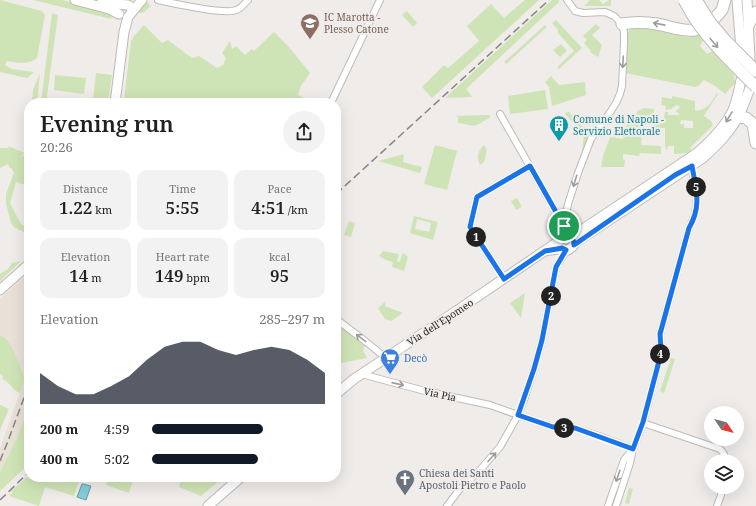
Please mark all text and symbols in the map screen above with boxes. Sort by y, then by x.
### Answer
place label: IC Marotta - Plesso Catone [324,10,389,36]
school or university icon: IC Marotta - Plesso Catone [299,12,321,40]
one-way arrow [652,20,665,28]
one-way arrow [710,38,719,49]
one-way arrow [620,55,627,68]
text: Evening run [40,108,174,138]
button: share [283,111,325,153]
one-way arrow [725,111,733,122]
place label: Comune di Napoli - Servizio Elettorale [573,112,664,138]
building icon: Comune di Napoli - Servizio Elettorale [548,114,570,142]
text: 20:26 [40,138,73,156]
one-way arrow [571,174,578,187]
pin: 5 [686,177,706,197]
text: 5 [693,179,699,194]
text: Distance [63,181,108,196]
text: Time [169,181,196,196]
text: Pace [267,181,292,196]
text: 1.22 [59,196,92,219]
text: 5:55 [166,196,199,219]
text: 4:51 [251,196,285,219]
text: km [92,202,112,217]
text: /km [285,202,308,217]
pin [547,209,581,243]
icon: arrive [553,215,575,237]
pin: 1 [466,227,486,247]
text: 1 [473,229,479,244]
text: Elevation [61,249,110,264]
text: Heart rate [156,249,209,264]
text: kcal [269,249,290,264]
text: 14 [69,264,88,287]
text: 149 [155,264,183,287]
text: 95 [270,264,289,287]
text: m [88,270,102,285]
text: bpm [183,270,210,285]
pin: 2 [541,286,561,306]
text: 2 [548,288,554,303]
street label: Via dell'Epomeo [404,295,476,349]
text: Elevation [40,310,99,328]
text: 285–297 m [259,310,325,328]
one-way arrow [356,333,367,342]
pin: 4 [650,344,670,364]
text: 4 [657,346,663,361]
supermarket icon: Decò [379,347,401,375]
place label: Decò [404,351,428,365]
one-way arrow [392,381,405,389]
street label: Via Pia [422,384,458,404]
north arrow [704,406,744,446]
map controls [704,406,744,494]
pin: 3 [554,418,574,438]
text: 200 m [40,420,78,438]
text: 4:59 [104,420,130,438]
text: 3 [561,420,567,435]
text: 400 m [40,450,78,468]
text: 5:02 [104,450,130,468]
one-way arrow [487,451,496,462]
button: layers [704,454,744,494]
place label: Chiesa dei Santi Apostoli Pietro e Paolo [419,466,526,492]
church icon: Chiesa dei Santi Apostoli Pietro e Paolo [394,468,416,496]
one-way arrow [614,470,621,483]

